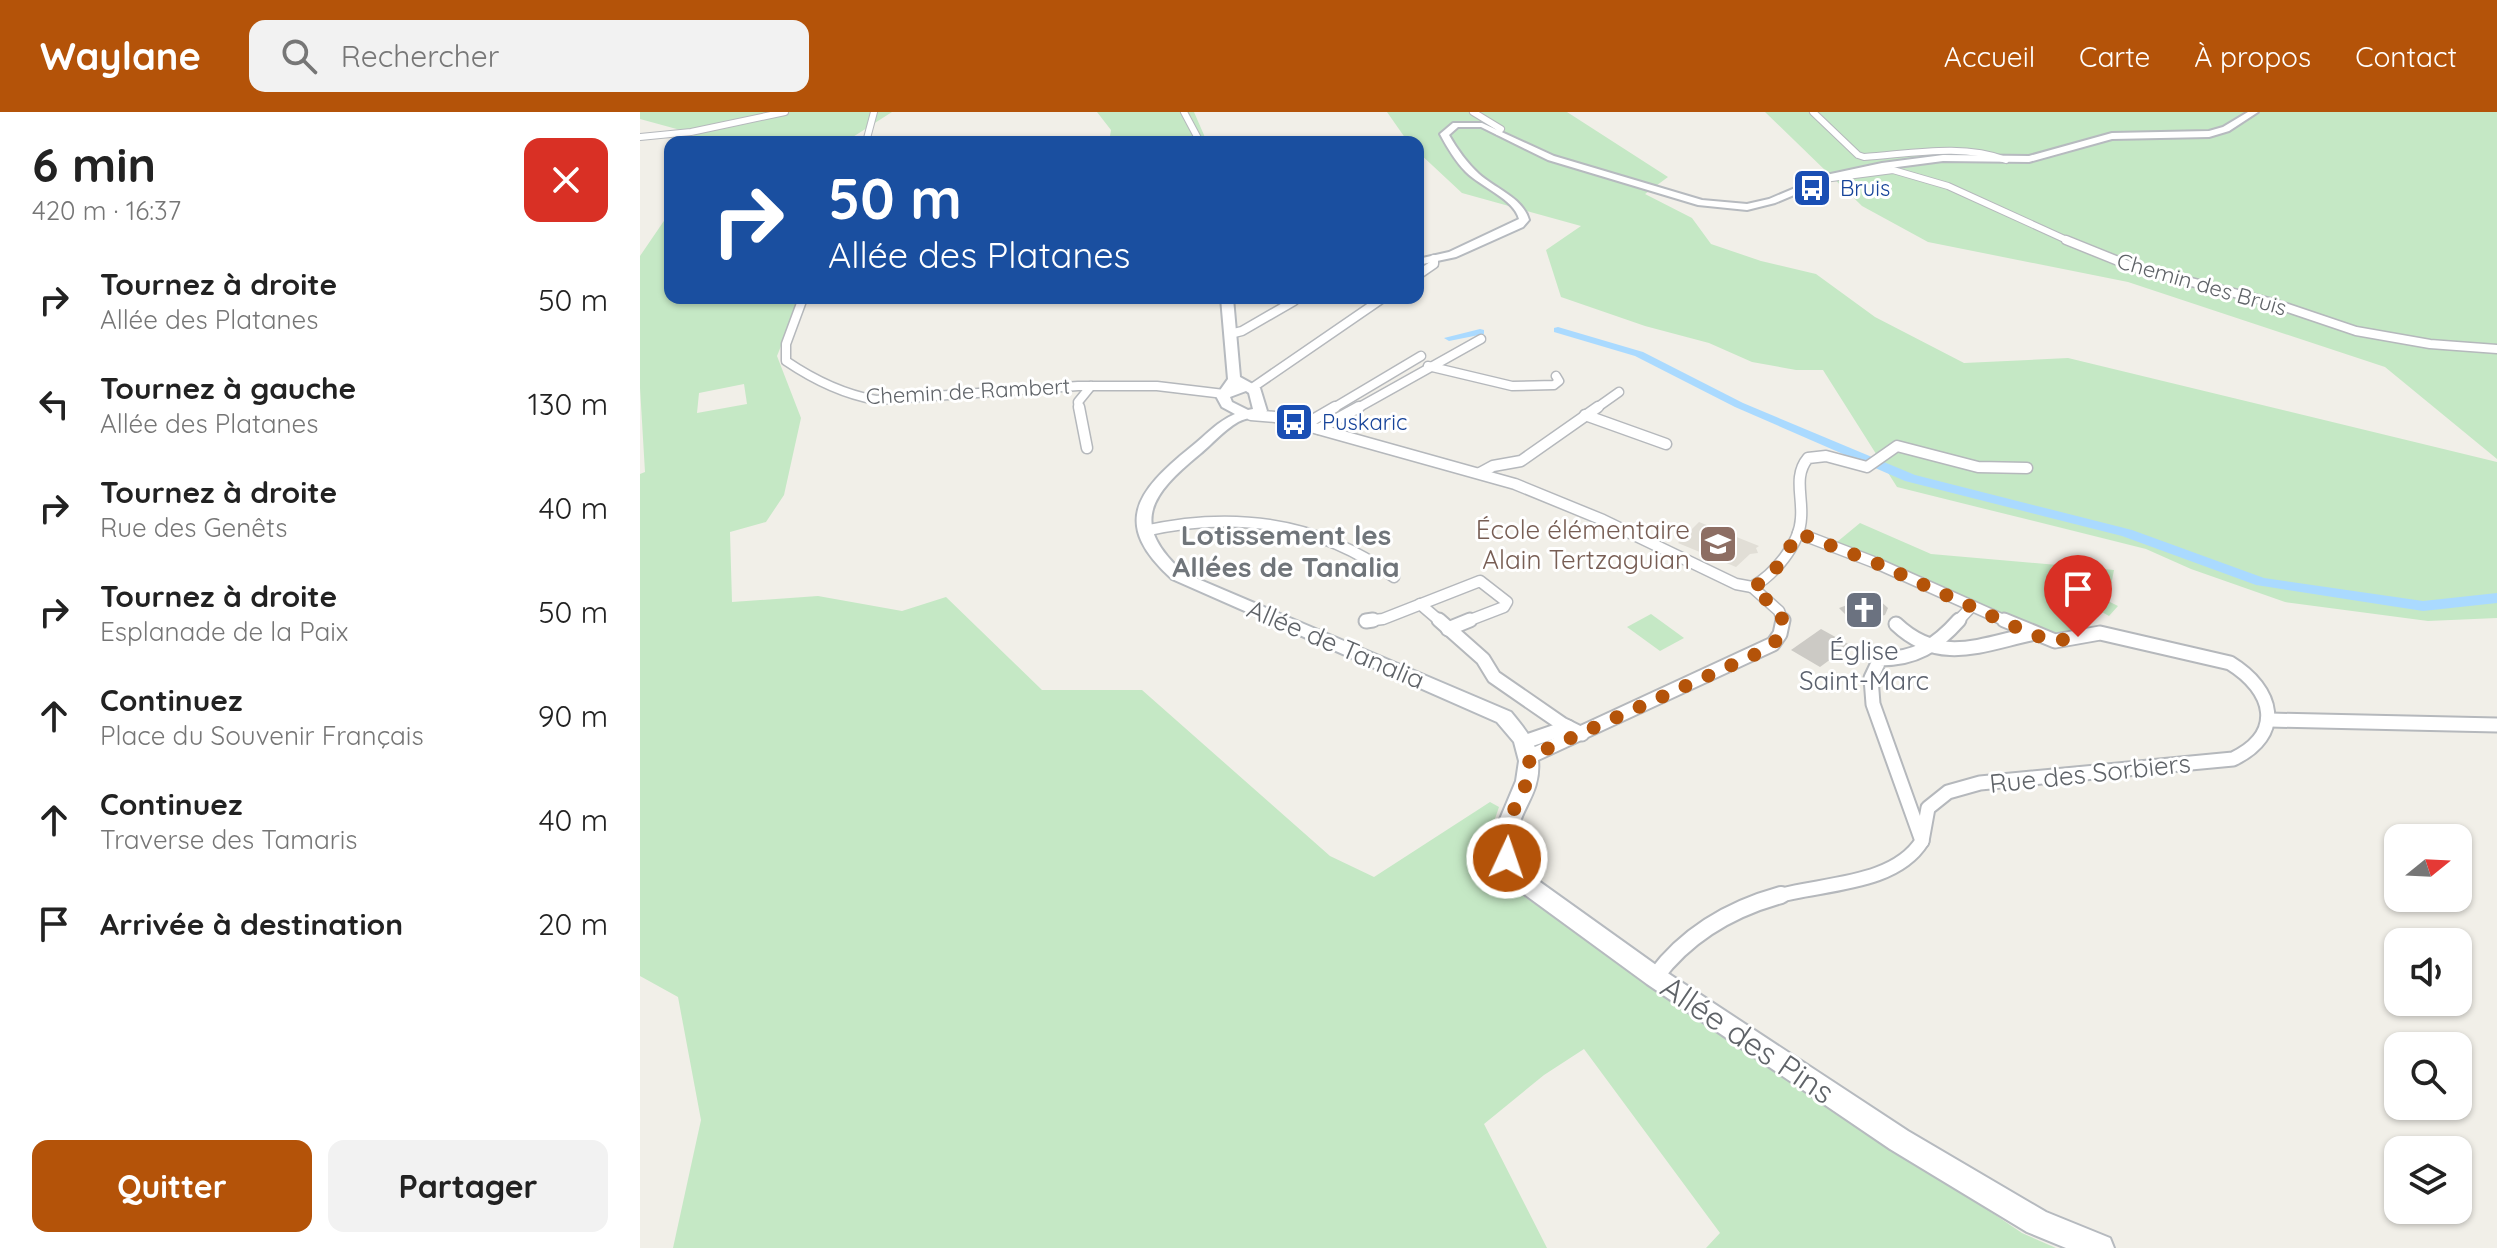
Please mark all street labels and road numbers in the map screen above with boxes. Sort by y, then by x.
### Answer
street label: Chemin des Bruis [2114,246,2290,322]
street label: Chemin de Rambert [865,372,1071,410]
street label: Allée de Tanalia [1242,592,1430,696]
street label: Rue des Sorbiers [1988,746,2192,800]
street label: Allée des Pins [1654,966,1842,1112]

